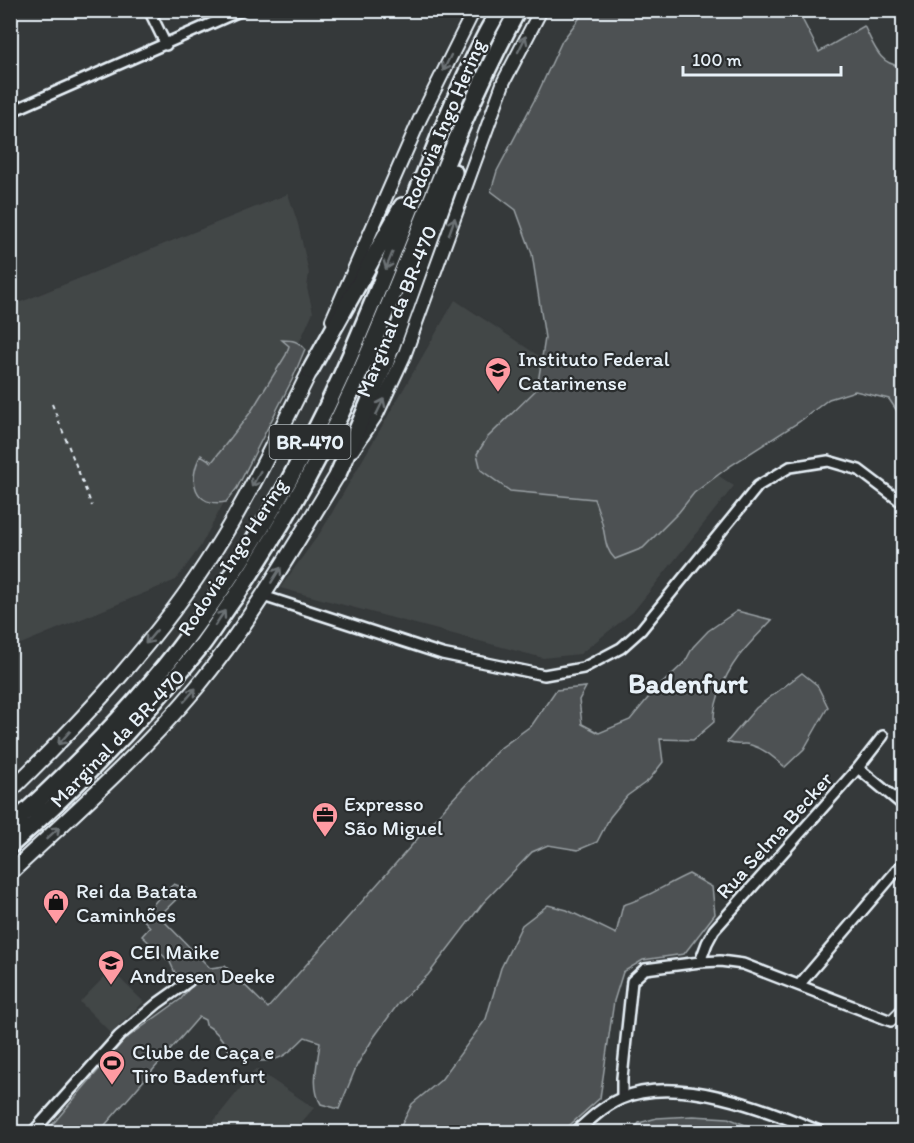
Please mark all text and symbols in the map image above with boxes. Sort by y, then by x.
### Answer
street label: Rodovia Ingo Hering [396,35,490,213]
one-way arrow [517,35,529,53]
scale bar [683,39,840,77]
text: 100 m [692,49,742,71]
one-way arrow [441,53,452,71]
one-way arrow [448,217,459,236]
street label: Marginal da BR-470 [350,221,442,401]
one-way arrow [383,251,394,270]
place label: Instituto Federal Catarinense [518,346,670,395]
school or university icon: Instituto Federal Catarinense [483,355,513,393]
one-way arrow [375,398,387,416]
road number: BR-470 [270,425,350,459]
one-way arrow [250,470,261,488]
street label: Rodovia Ingo Hering [172,473,292,640]
one-way arrow [270,566,283,583]
one-way arrow [214,611,226,627]
one-way arrow [145,629,158,645]
street label: Marginal da BR-470 [44,663,190,813]
district label: Badenfurt [628,667,749,700]
one-way arrow [183,688,197,703]
one-way arrow [57,730,71,745]
street label: Rua Selma Becker [710,766,838,904]
place label: Expresso São Miguel [344,791,443,840]
office icon: Expresso São Miguel [310,800,340,838]
one-way arrow [45,826,60,840]
place label: Rei da Batata Caminhões [76,878,197,927]
shop icon: Rei da Batata Caminhões [41,887,71,925]
place label: CEI Maike Andresen Deeke [130,939,275,988]
school or university icon: CEI Maike Andresen Deeke [96,948,126,986]
place label: Clube de Caça e Tiro Badenfurt [132,1039,274,1088]
sports icon: Clube de Caça e Tiro Badenfurt [97,1048,127,1086]

